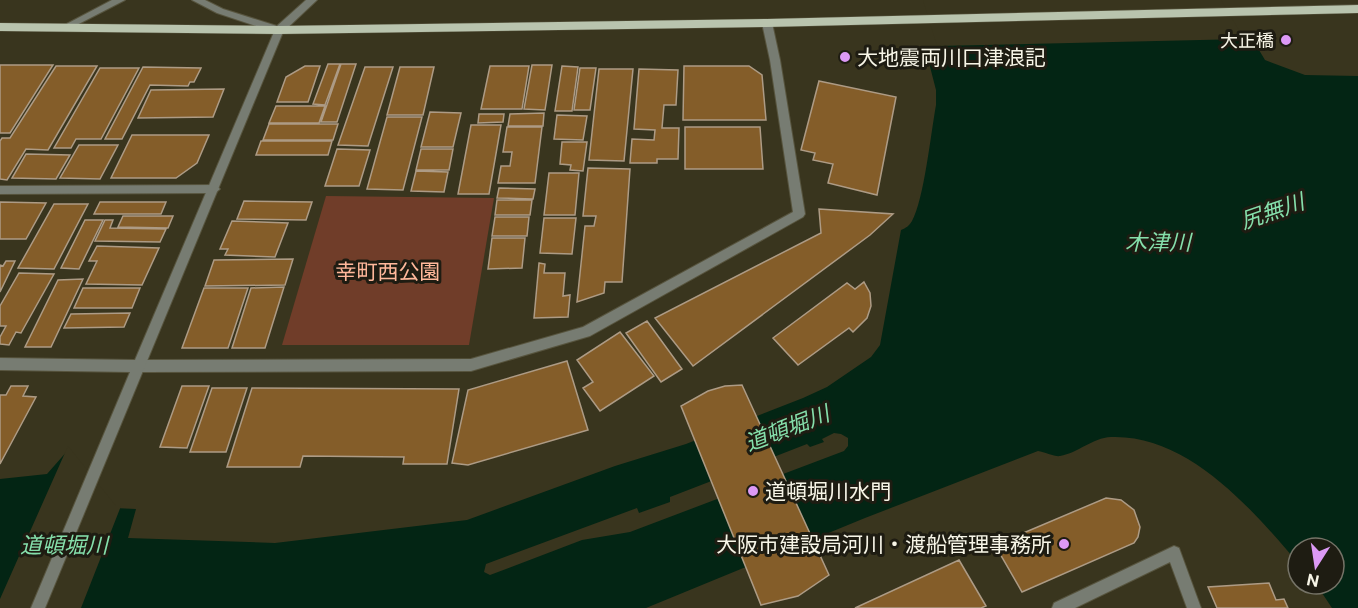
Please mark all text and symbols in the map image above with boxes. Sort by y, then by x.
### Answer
place label: 大正橋 [1220,30,1274,51]
marker: 大正橋 [1279,33,1293,47]
place label: 大地震両川口津浪記 [857,45,1046,70]
marker: 大地震両川口津浪記 [838,50,852,64]
water label: 尻無川 [1237,187,1309,234]
water label: 木津川 [1125,229,1193,255]
park label: 幸町西公園 [336,259,441,284]
water label: 道頓堀川 [741,399,835,456]
place label: 道頓堀川水門 [765,479,891,504]
marker: 道頓堀川水門 [746,484,760,498]
water label: 道頓堀川 [20,532,110,558]
place label: 大阪市建設局河川・渡船管理事務所 [716,532,1052,557]
north arrow [1286,536,1346,596]
marker: 大阪市建設局河川・渡船管理事務所 [1057,537,1071,551]
text: N [1305,570,1321,591]

